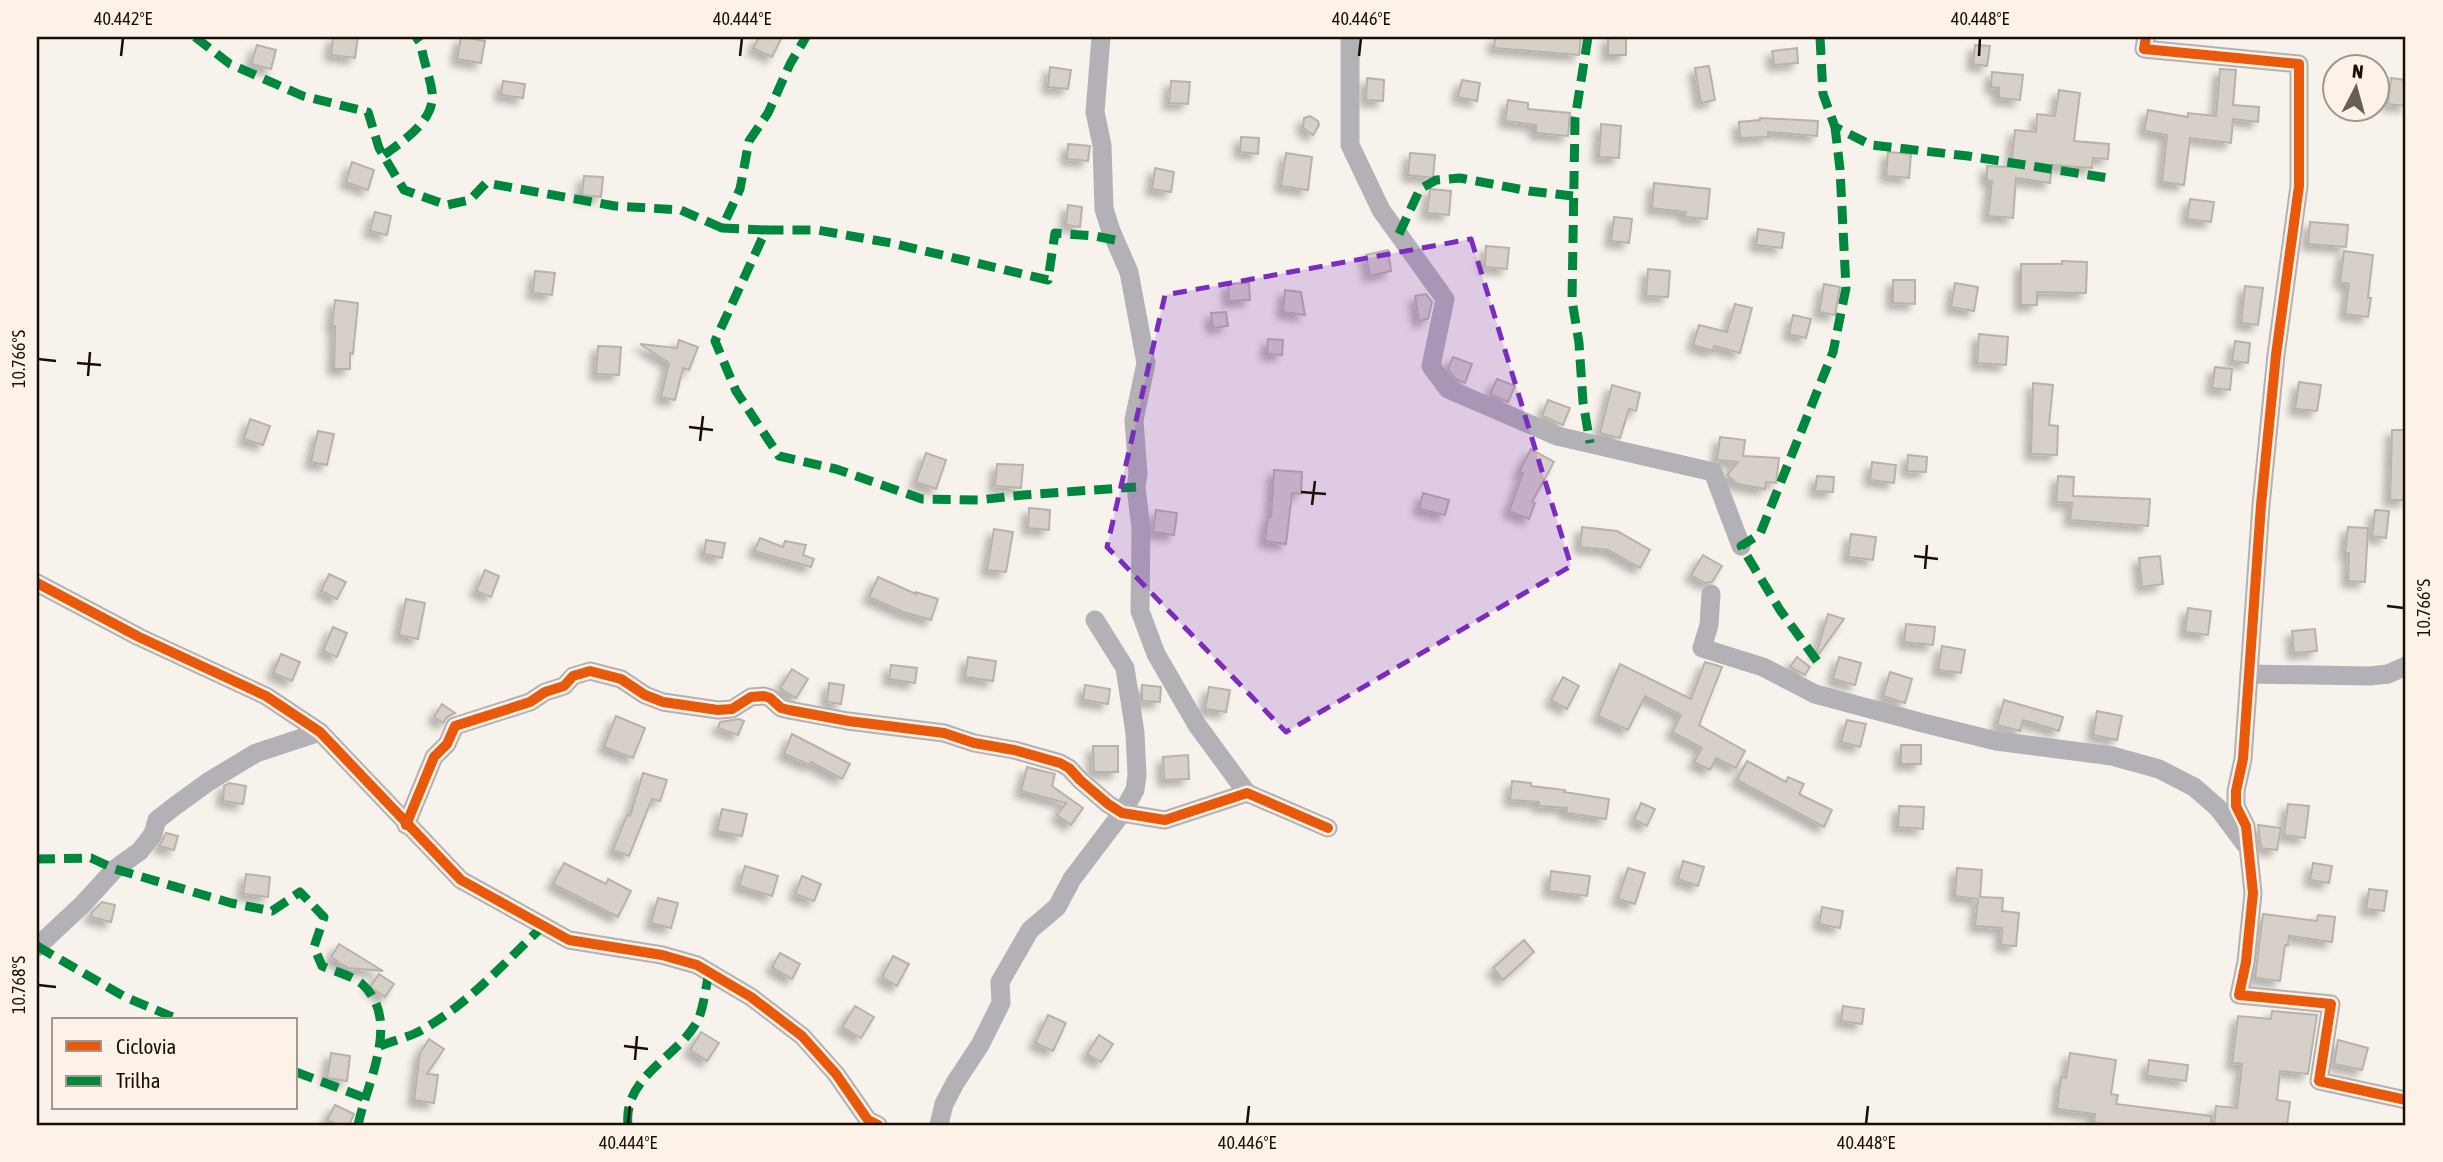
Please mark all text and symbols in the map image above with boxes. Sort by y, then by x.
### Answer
text: 40.442°E [94,8,152,29]
text: 40.444°E [713,8,771,29]
text: 40.446°E [1332,8,1390,29]
text: 40.448°E [1951,8,2009,29]
north arrow [2320,52,2390,122]
text: N [2351,60,2365,83]
text: 10.766°S [8,330,29,388]
text: 10.766°S [2413,579,2434,637]
text: 10.768°S [8,956,29,1014]
legend [52,1018,298,1110]
text: Ciclovia [116,1034,176,1058]
text: Trilha [116,1068,161,1092]
text: 40.444°E [599,1132,657,1153]
text: 40.446°E [1218,1132,1276,1153]
text: 40.448°E [1837,1132,1895,1153]

